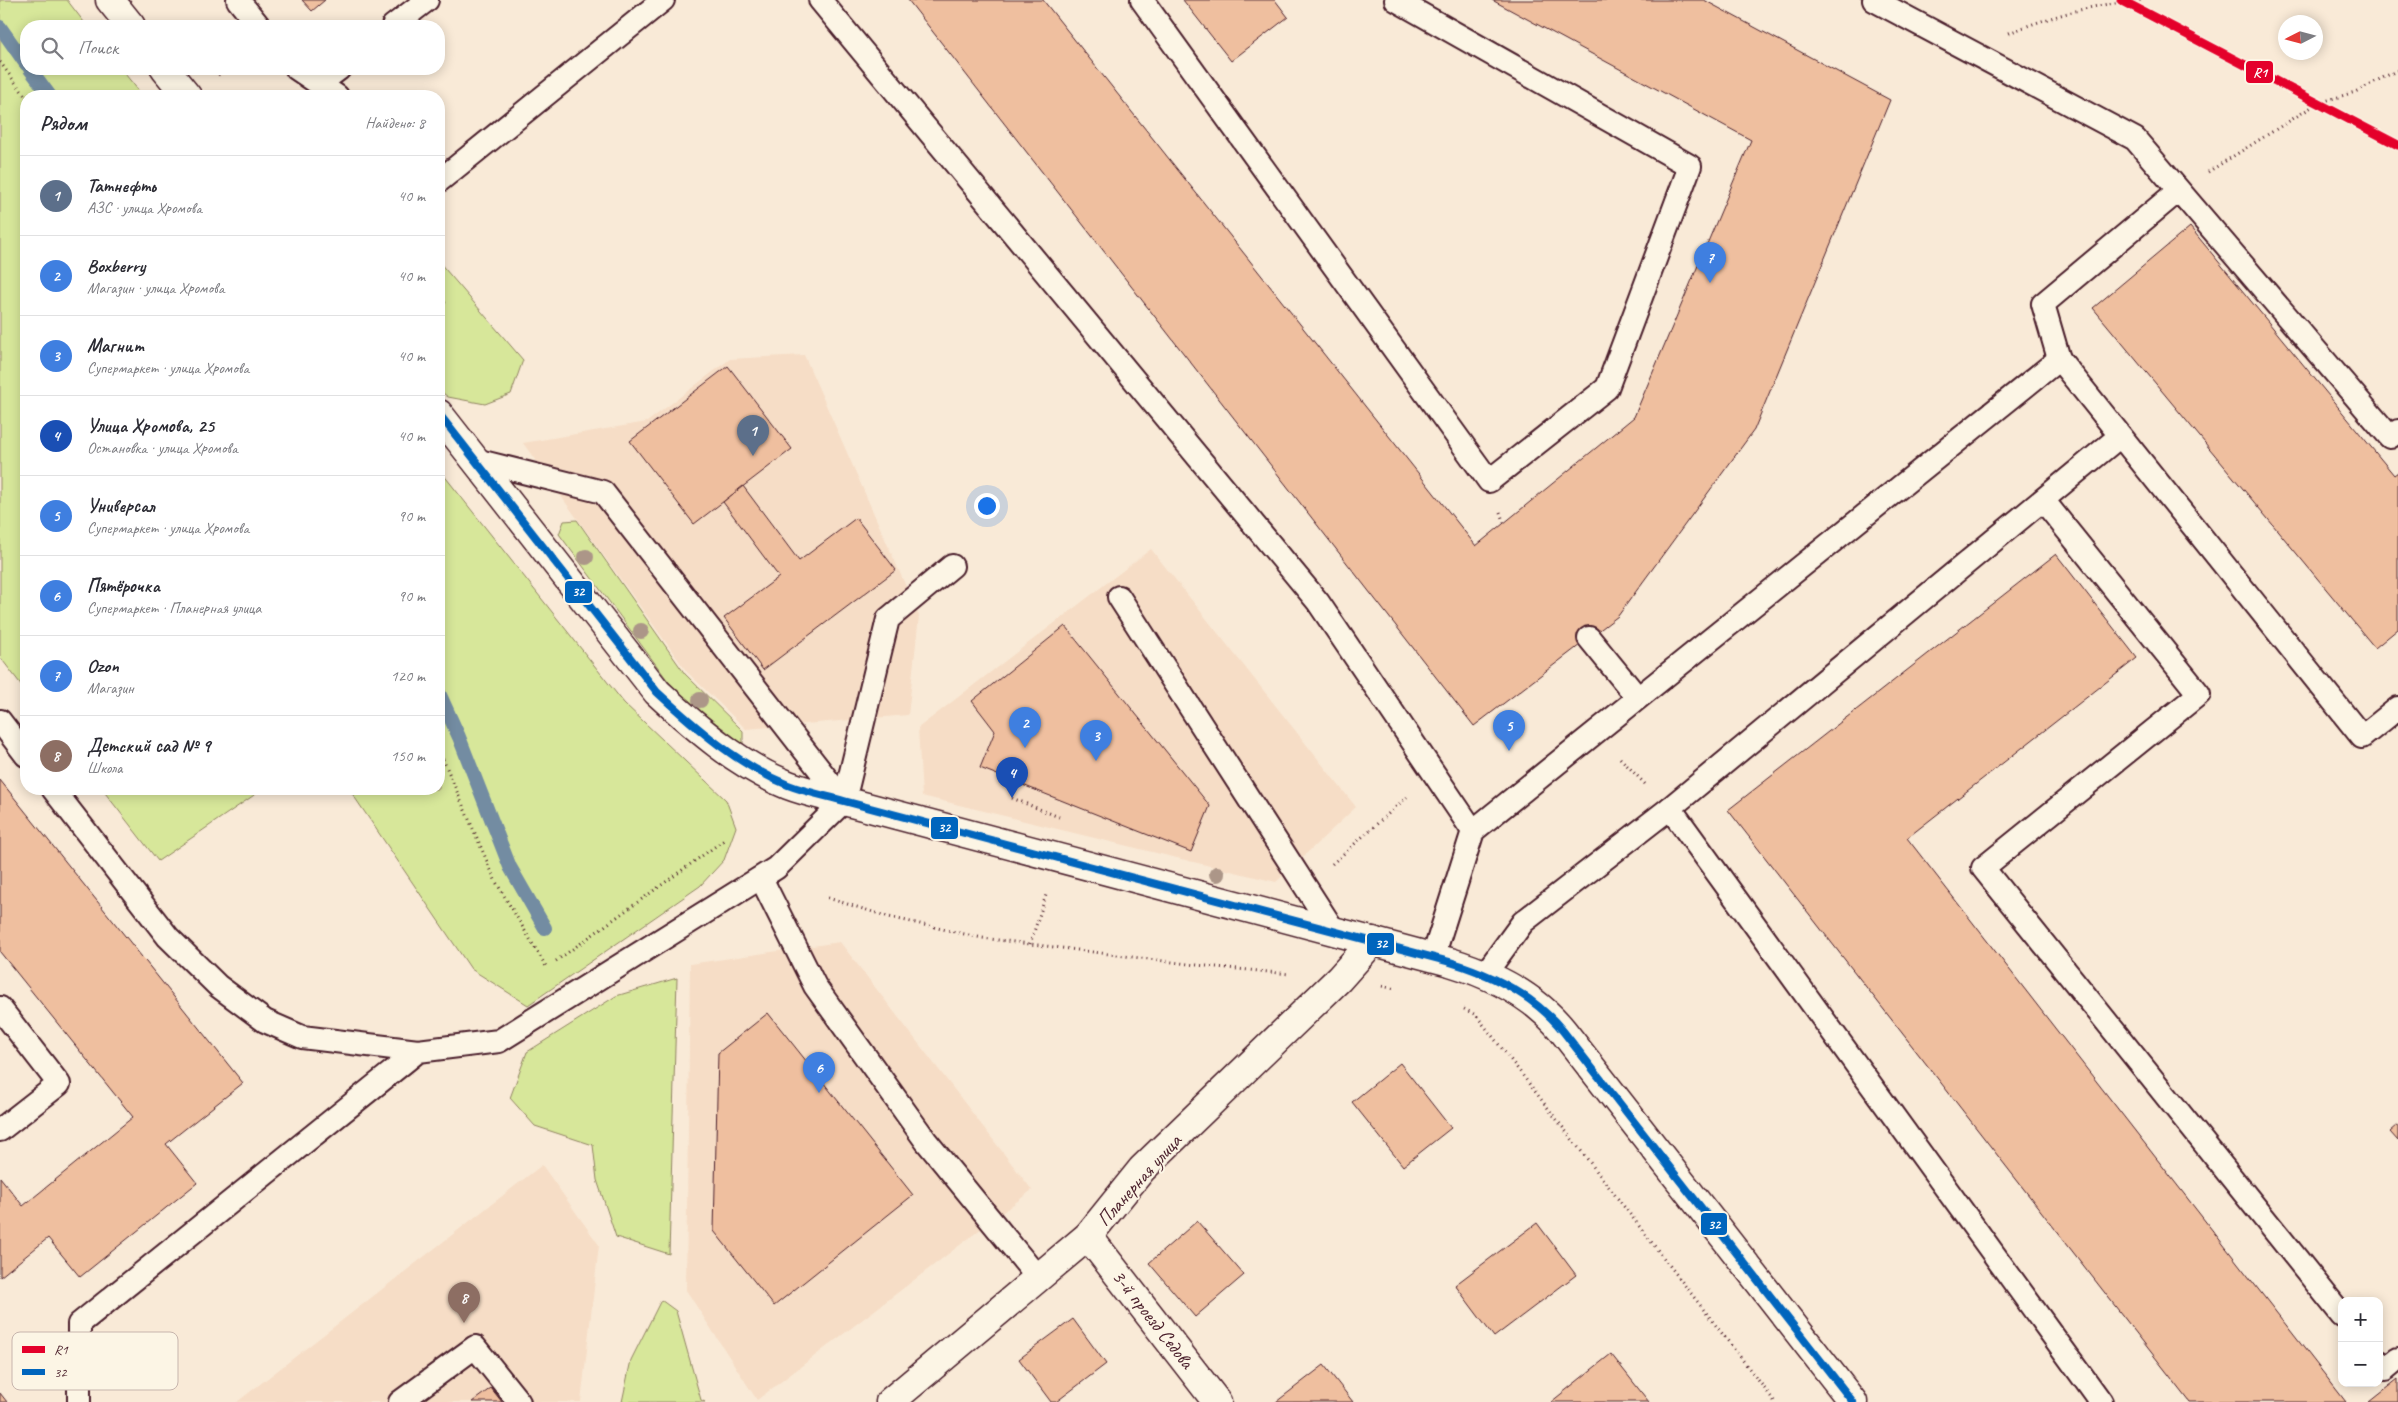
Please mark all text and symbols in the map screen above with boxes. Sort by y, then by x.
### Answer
north arrow [2278,15,2323,60]
search box [20,20,445,75]
icon: search [38,34,66,62]
text: Поиск [78,36,118,60]
line badge: R1 [2245,60,2274,84]
text: R1 [2253,64,2269,81]
text: Рядом [40,110,87,136]
text: Найдено: 8 [365,113,425,133]
text: Татнефть [87,174,156,198]
text: 1 [52,186,60,206]
text: 40 m [398,186,425,206]
text: АЗС · улица Хромова [87,198,202,218]
pin: 7 [1694,242,1726,283]
text: Boxberry [87,254,145,278]
text: 2 [52,266,60,286]
text: 40 m [398,266,425,286]
text: Магазин · улица Хромова [87,278,224,298]
text: Магнит [87,334,144,358]
text: 3 [52,346,60,366]
text: 40 m [398,346,425,366]
text: Супермаркет · улица Хромова [87,358,249,378]
text: Улица Хромова, 25 [87,414,214,438]
pin: 1 [737,415,769,456]
text: 4 [52,426,60,446]
text: 40 m [398,426,425,446]
text: Остановка · улица Хромова [87,438,238,458]
your location [974,493,1000,519]
text: Универсал [87,494,155,518]
text: 5 [53,506,59,526]
text: 90 m [398,506,425,526]
text: Супермаркет · улица Хромова [87,518,249,538]
text: Пятёрочка [87,574,160,598]
line badge: 32 [564,580,593,604]
text: 32 [572,583,586,600]
text: 6 [52,586,60,606]
text: 90 m [398,586,425,606]
text: Супермаркет · Планерная улица [87,598,261,618]
text: Ozon [87,654,119,678]
text: 7 [52,666,60,686]
text: 120 m [391,666,425,686]
text: Магазин [87,678,134,698]
pin: 2 [1009,707,1041,748]
pin: 5 [1493,710,1525,751]
pin: 3 [1080,720,1112,761]
text: Детский сад № 9 [87,734,210,758]
text: 8 [52,746,60,766]
text: 150 m [391,746,425,766]
pin: 4 [996,757,1028,798]
text: Школа [87,758,122,778]
line badge: 32 [930,816,959,840]
text: 32 [938,819,952,836]
line badge: 32 [1366,932,1395,956]
text: 32 [1375,935,1389,952]
pin: 6 [803,1052,835,1093]
street label: Планерная улица [1091,1128,1188,1231]
line badge: 32 [1700,1212,1728,1236]
text: 32 [1708,1216,1722,1233]
street label: 3-й проезд Седова [1107,1264,1201,1375]
pin: 8 [448,1282,480,1323]
map controls [2338,1297,2383,1387]
button: + [2338,1297,2383,1342]
legend [12,1332,178,1390]
text: R1 [54,1341,69,1358]
button: − [2338,1342,2383,1387]
text: 32 [54,1364,68,1381]

